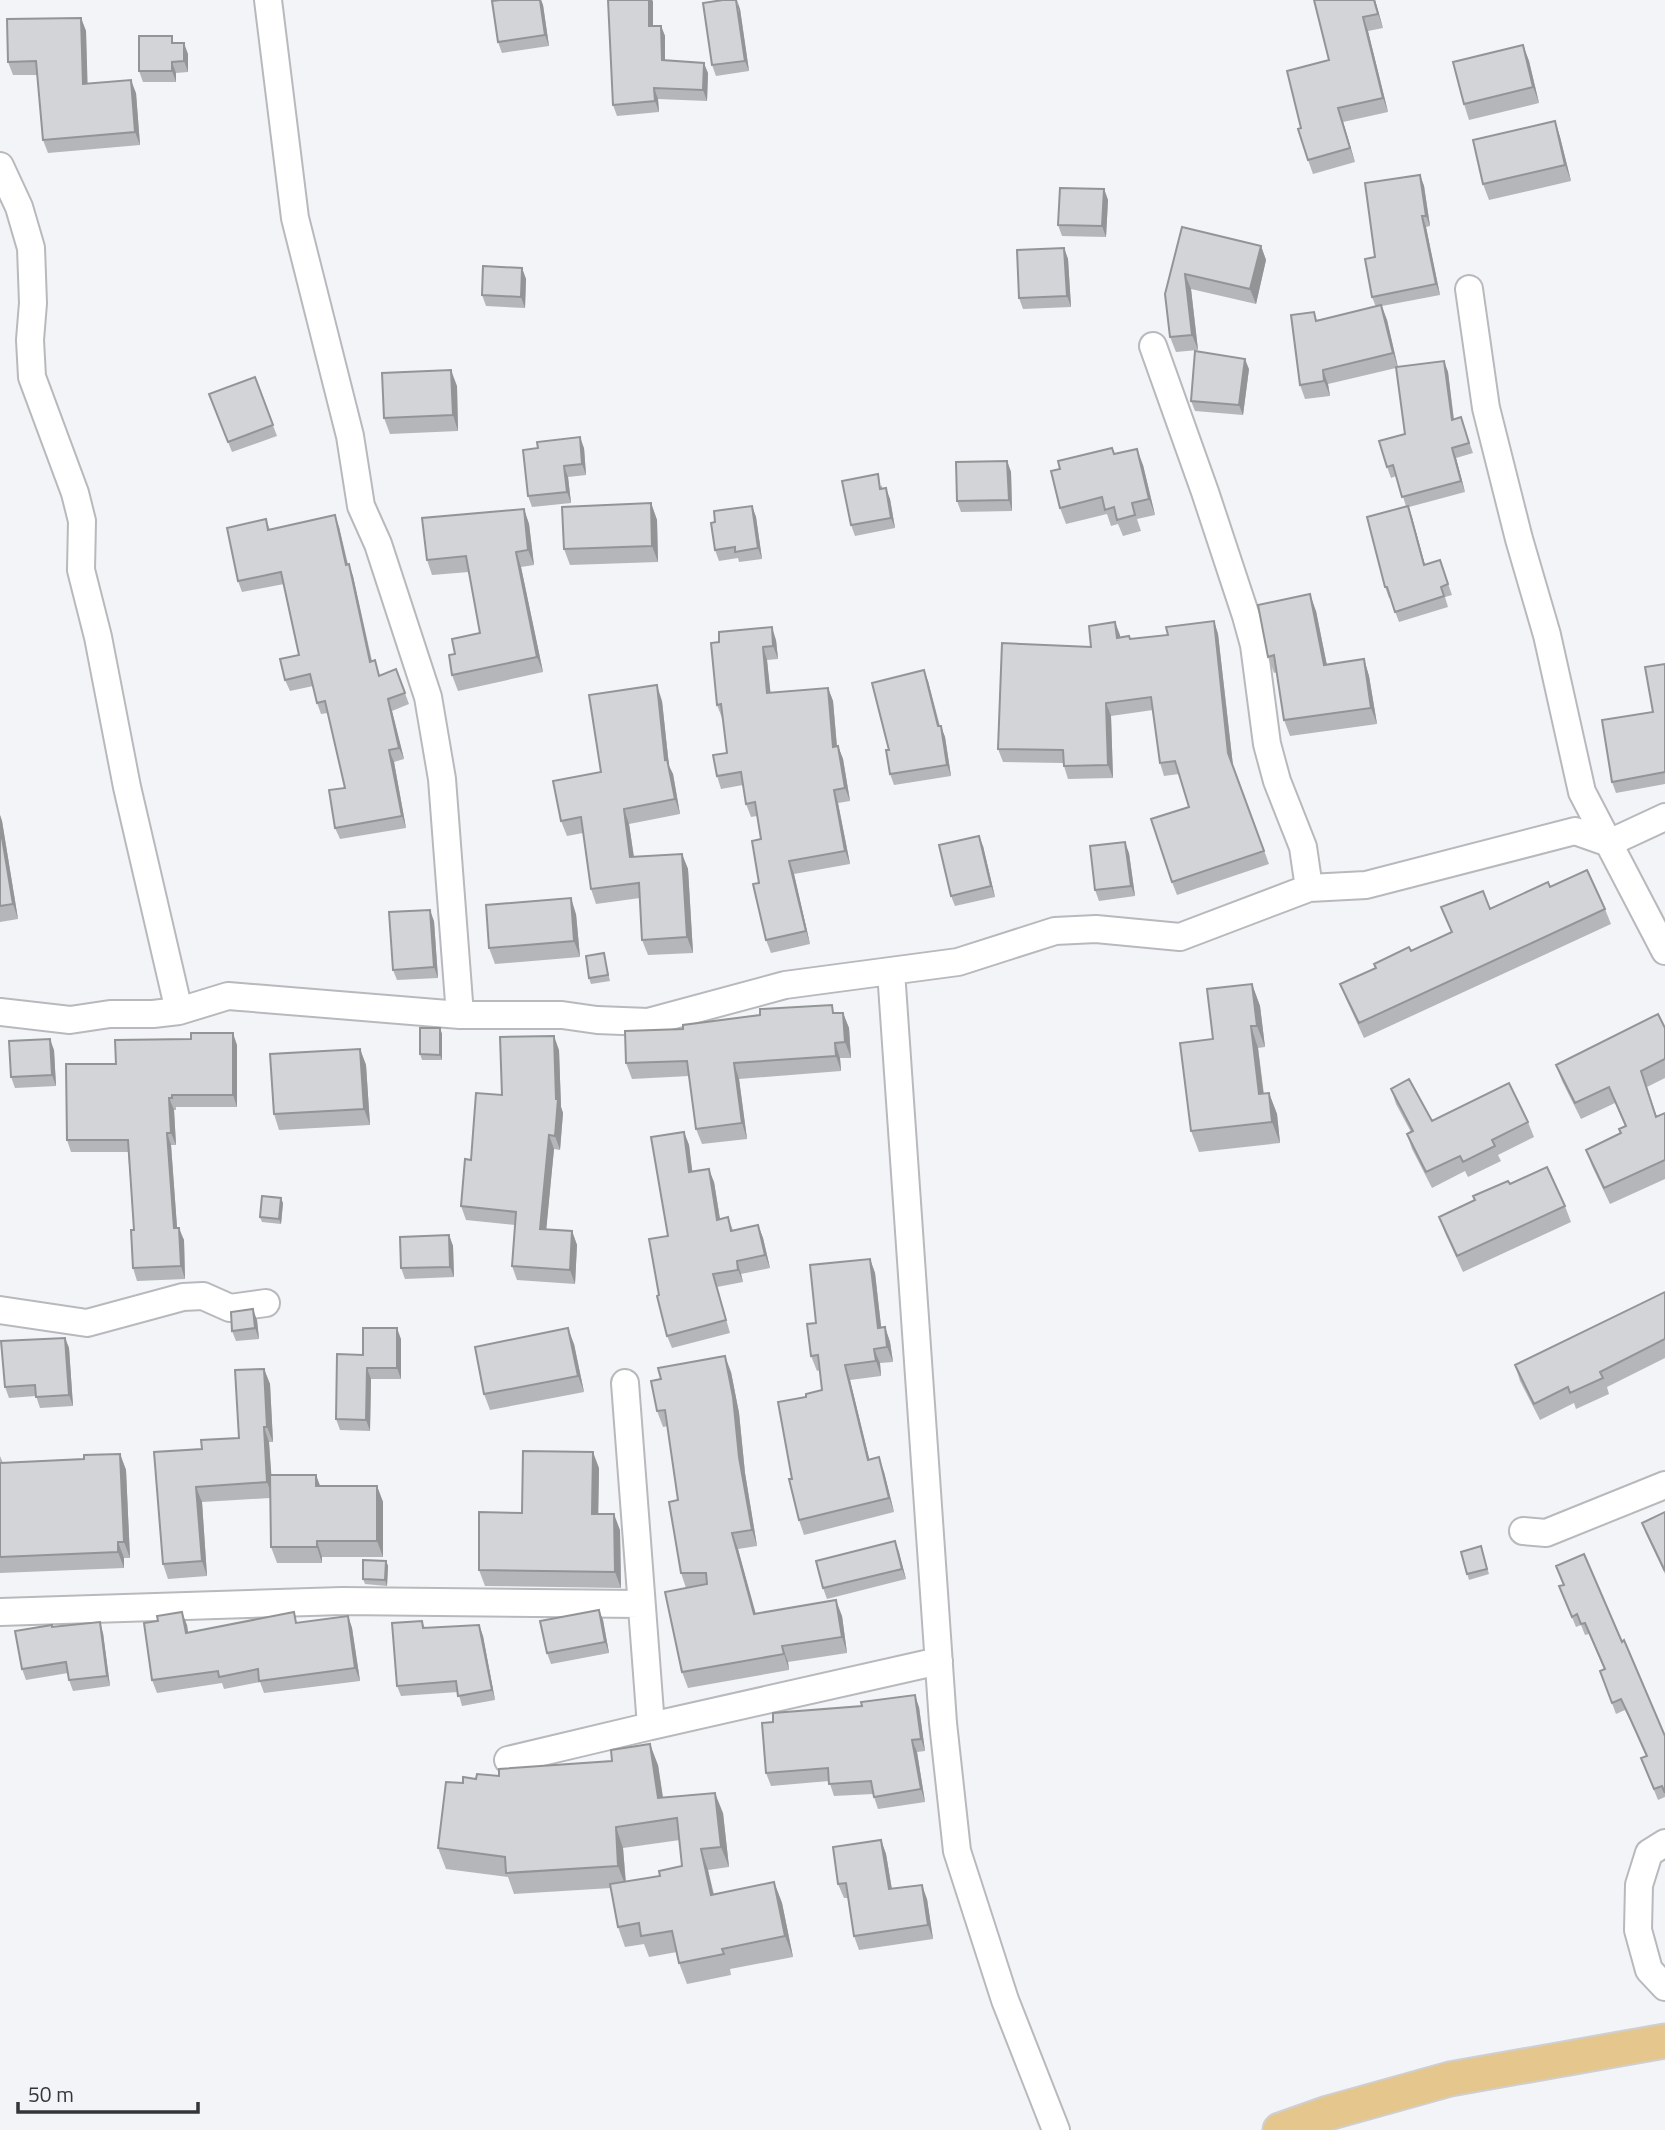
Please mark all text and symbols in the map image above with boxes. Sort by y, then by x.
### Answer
scale bar [18,2070,198,2114]
text: 50 m [28,2078,74,2110]

